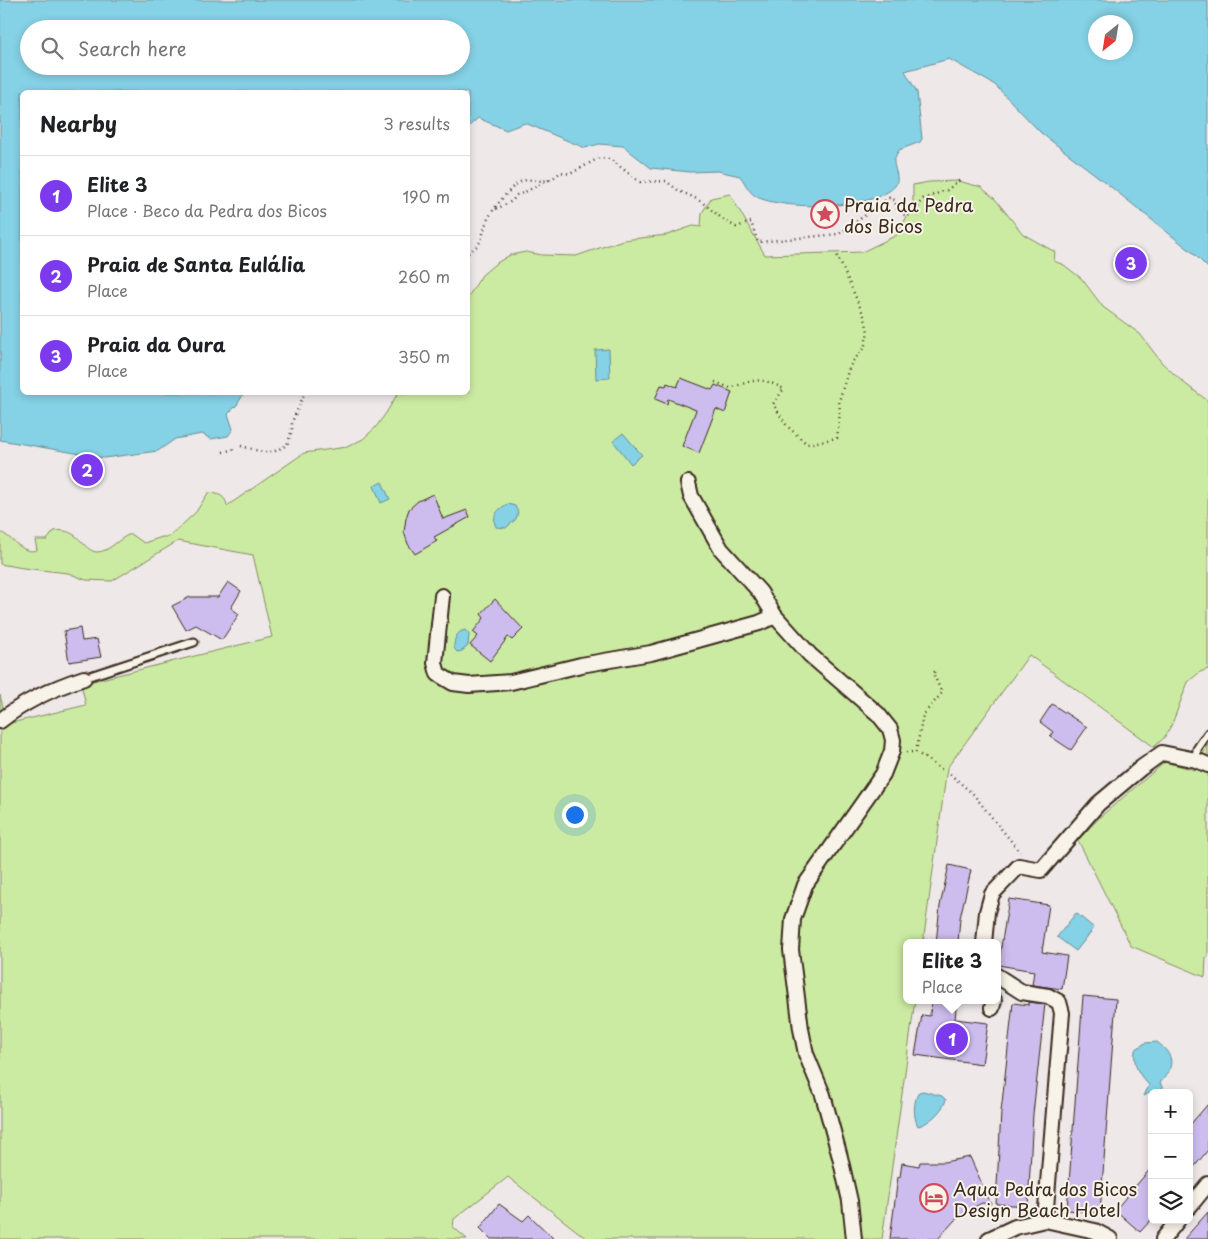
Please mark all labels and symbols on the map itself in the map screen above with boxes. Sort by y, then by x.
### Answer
north arrow [1088,15,1133,60]
place label: Praia da Pedra dos Bicos [844,191,974,239]
place icon: Praia da Pedra dos Bicos [810,199,840,229]
pin: 3 [1115,244,1147,282]
pin: 2 [71,451,103,489]
your location [562,802,588,828]
pin: 1 [936,1020,968,1058]
place label: Aqua Pedra dos Bicos Design Beach Hotel [953,1175,1137,1223]
hotel icon: Aqua Pedra dos Bicos Design Beach Hotel [919,1183,949,1213]

